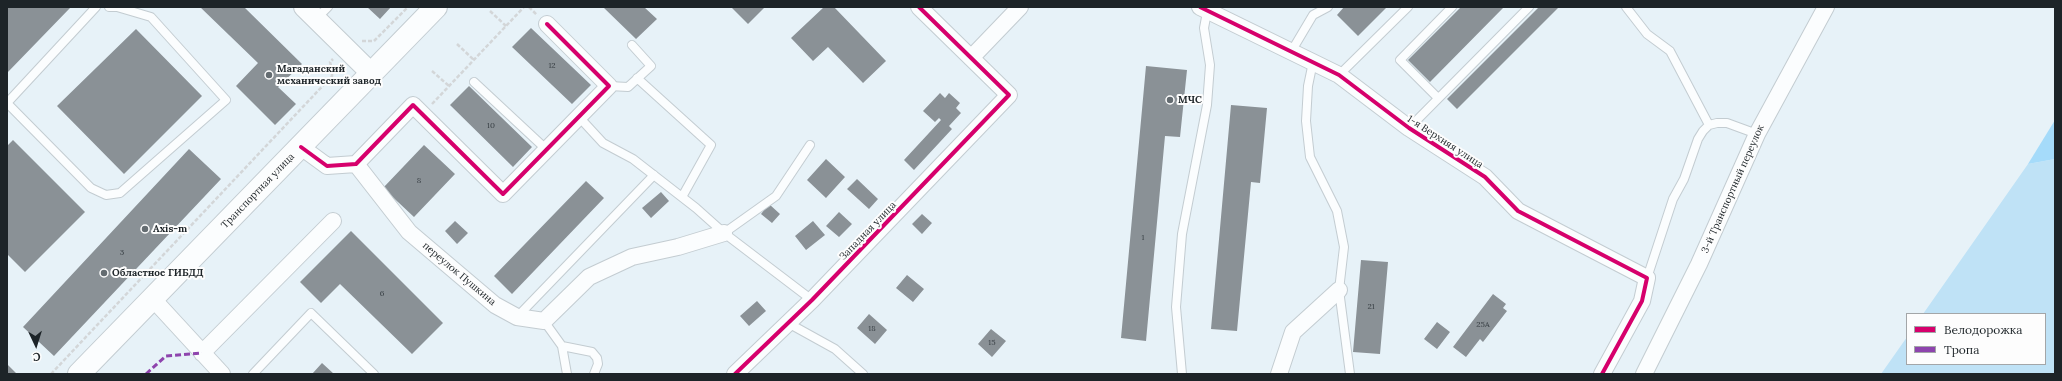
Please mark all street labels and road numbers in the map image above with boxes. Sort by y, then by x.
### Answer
street label: 1-я Верхняя улица [1405,113,1485,171]
street label: 3-й Транспортный переулок [1699,123,1767,255]
street label: Транспортная улица [219,151,297,231]
street label: Западная улица [837,199,899,263]
street label: переулок Пушкина [420,240,498,308]

